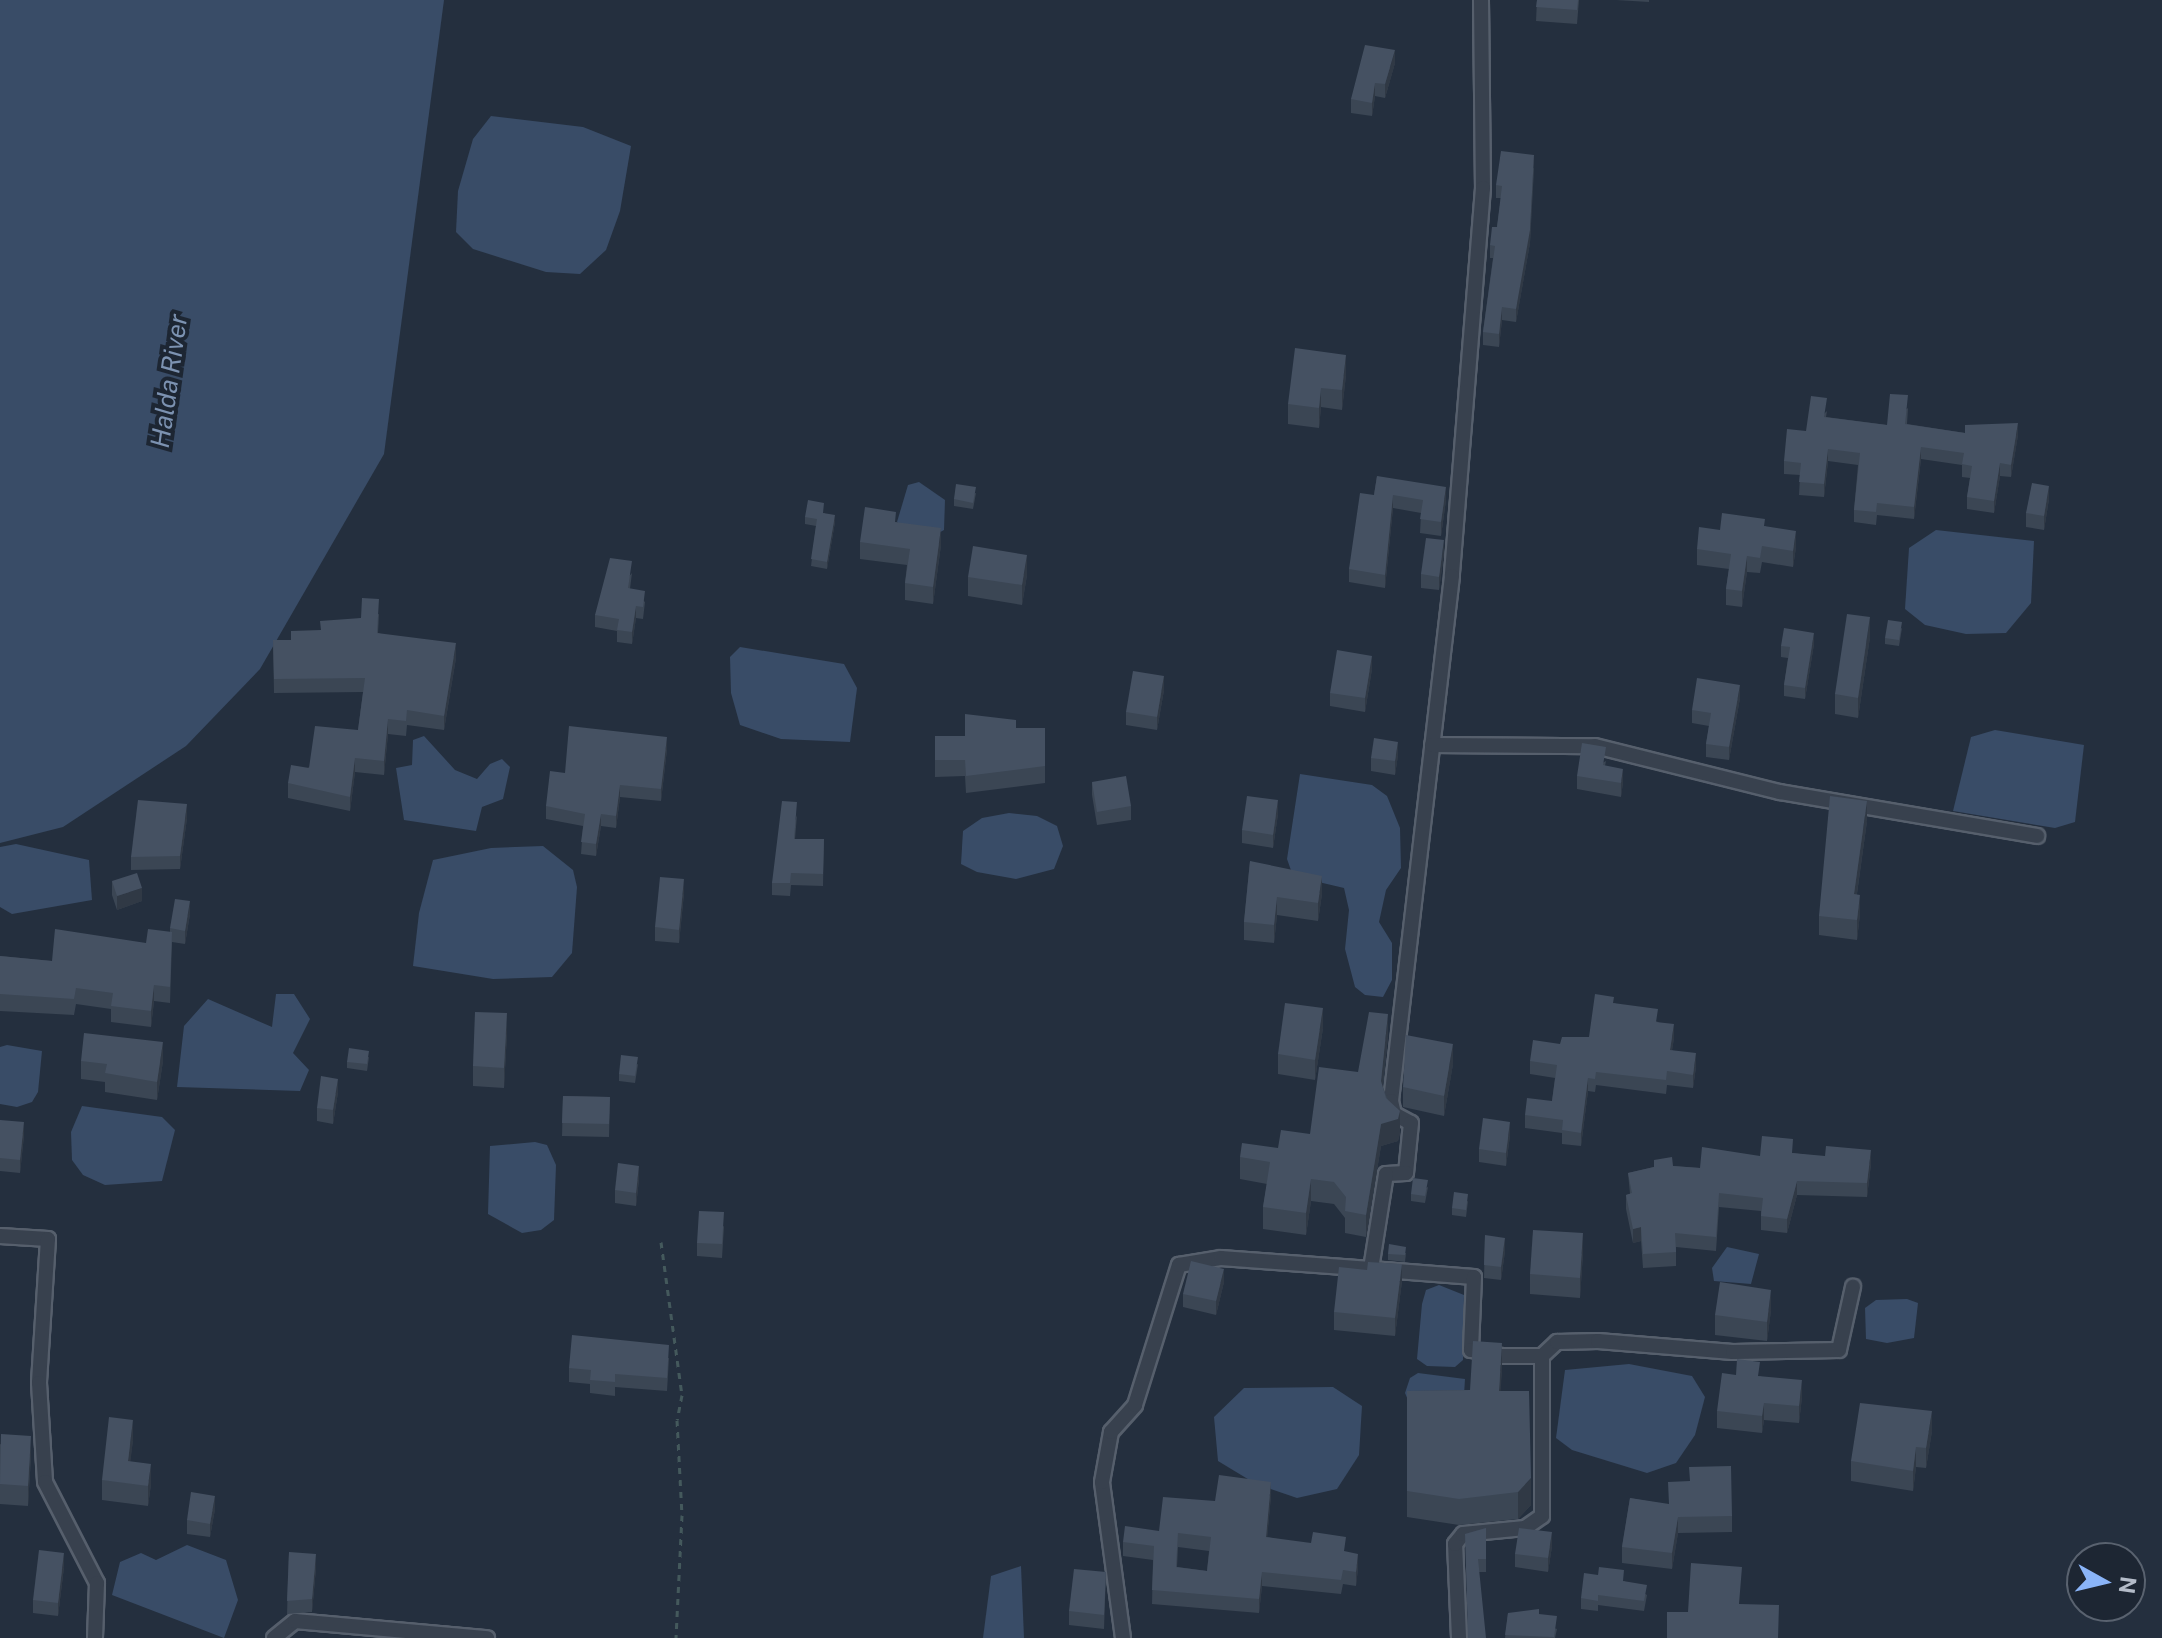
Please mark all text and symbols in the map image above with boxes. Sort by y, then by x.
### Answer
water label: Halda River [144,312,194,450]
north arrow [2066,1542,2146,1622]
text: N [2114,1575,2142,1595]

